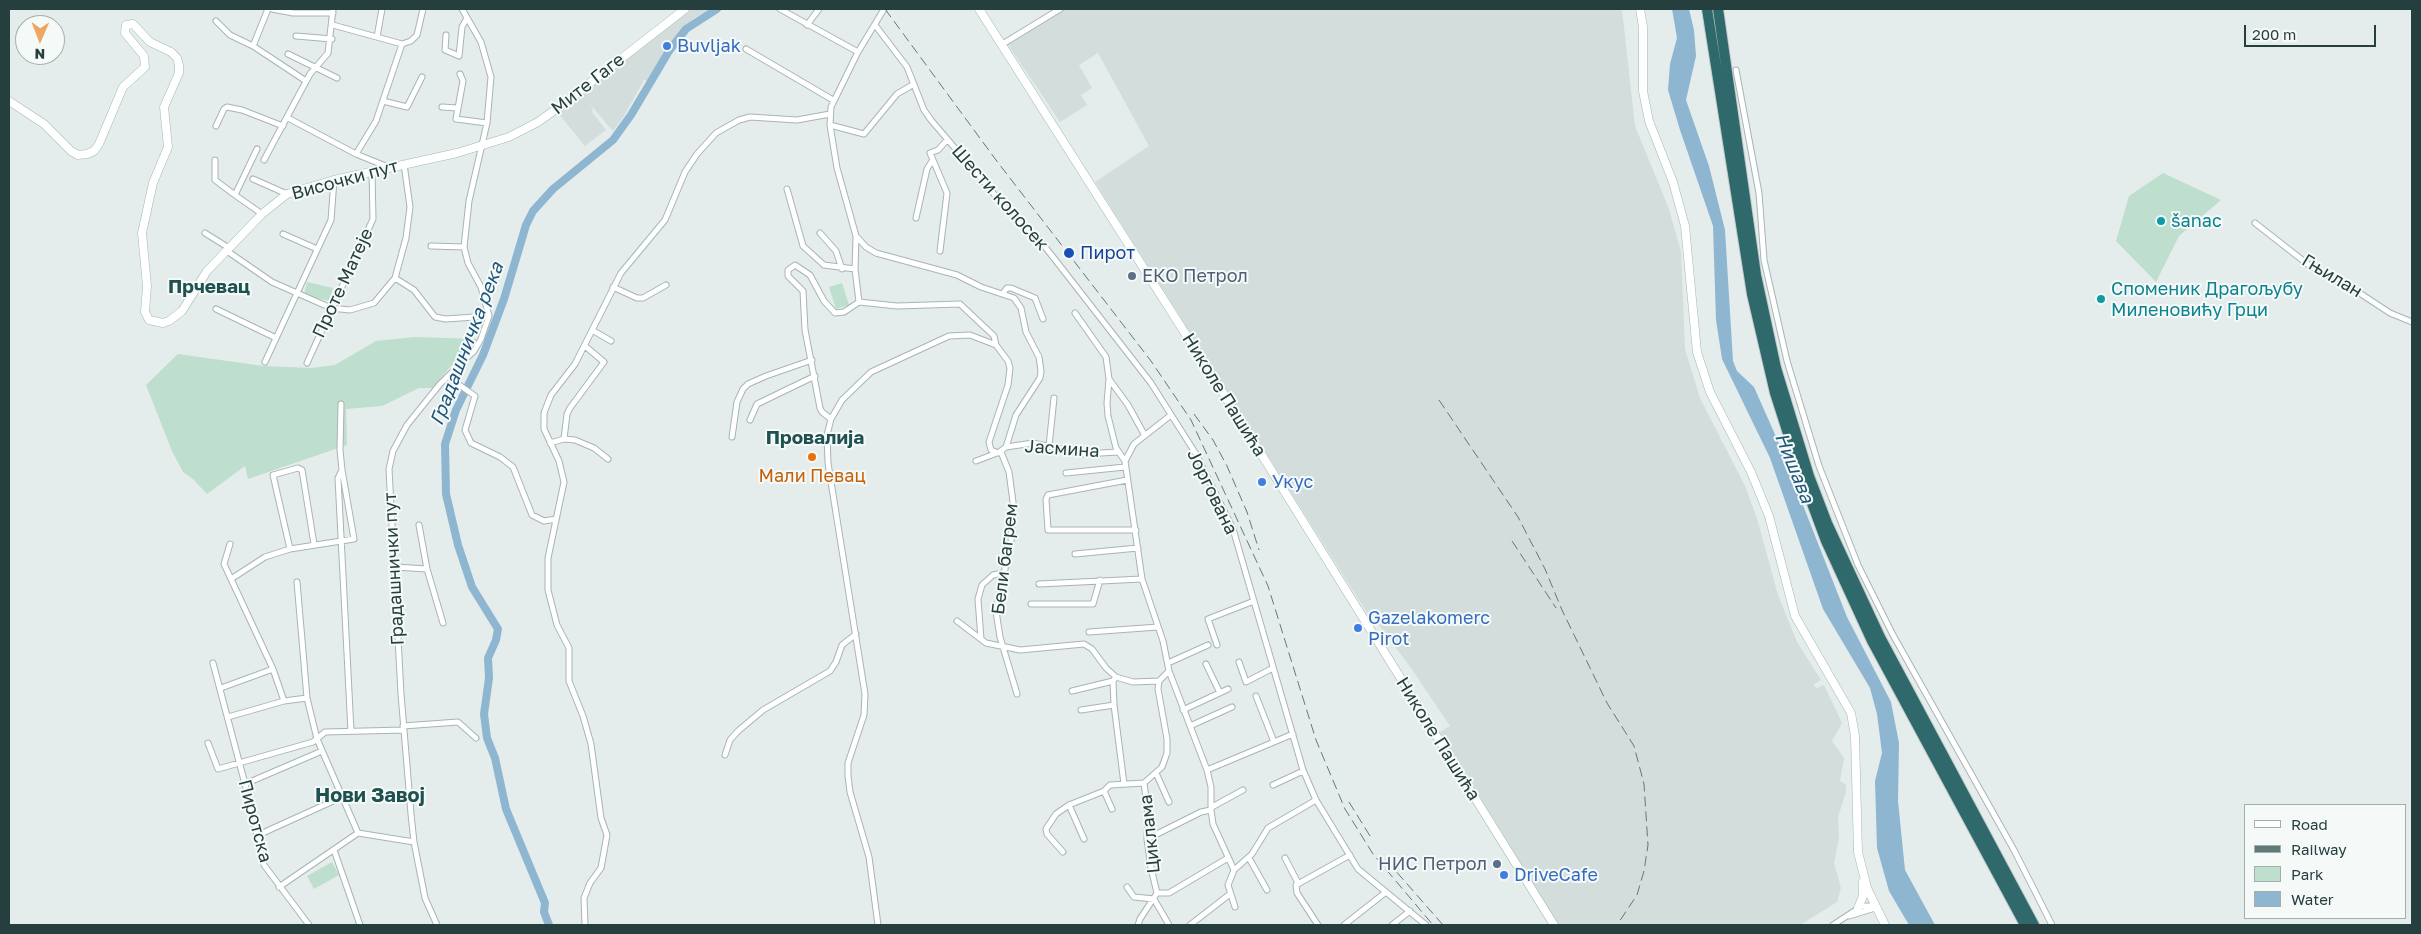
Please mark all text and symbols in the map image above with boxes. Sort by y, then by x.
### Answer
north arrow [15,15,65,65]
scale bar [2246,15,2378,47]
text: 200 m [2252,25,2296,43]
place label: Buvljak [677,35,741,57]
marker: Buvljak [661,40,673,52]
text: N [34,46,45,63]
street label: Мите Гаге [547,49,629,119]
street label: Шести колосек [947,141,1053,255]
street label: Височки пут [289,155,401,205]
place label: šanac [2171,210,2222,232]
marker: šanac [2155,215,2167,227]
street label: Проте Матеје [308,225,378,341]
place label: Пирот [1080,242,1135,264]
marker: Пирот [1062,246,1076,260]
street label: Гњилан [2298,250,2366,302]
water label: Градашничка река [425,259,509,429]
place label: ЕКО Петрол [1142,265,1248,287]
marker: ЕКО Петрол [1126,270,1138,282]
district label: Прчевац [168,276,250,298]
place label: Споменик Драгољубу Миленовићу Грци [2111,278,2303,320]
marker: Споменик Драгољубу Миленовићу Грци [2095,293,2107,305]
street label: Николе Пашића [1177,329,1271,461]
district label: Провалија [766,427,864,449]
water label: Нишава [1770,430,1818,506]
street label: Јасмина [1024,436,1100,462]
street label: Јоргована [1182,446,1242,538]
marker: Мали Певац [806,451,818,463]
place label: Мали Певац [758,465,866,487]
place label: Укус [1272,471,1313,493]
marker: Укус [1256,476,1268,488]
street label: Градашнички пут [379,492,409,646]
street label: Бели багрем [987,502,1023,616]
place label: Gazelakomerc Pirot [1368,607,1490,650]
marker: Gazelakomerc Pirot [1352,622,1364,634]
street label: Николе Пашића [1391,673,1485,805]
street label: Пиротска [234,777,276,865]
district label: Нови Завој [315,784,425,808]
street label: Циклама [1135,793,1165,875]
legend [2244,804,2406,919]
text: Road [2291,815,2328,833]
text: Railway [2291,840,2347,858]
place label: НИС Петрол [1378,853,1487,875]
marker: НИС Петрол [1491,858,1503,870]
place label: DriveCafe [1514,864,1598,886]
text: Park [2291,865,2323,883]
marker: DriveCafe [1498,869,1510,881]
text: Water [2291,890,2334,908]

